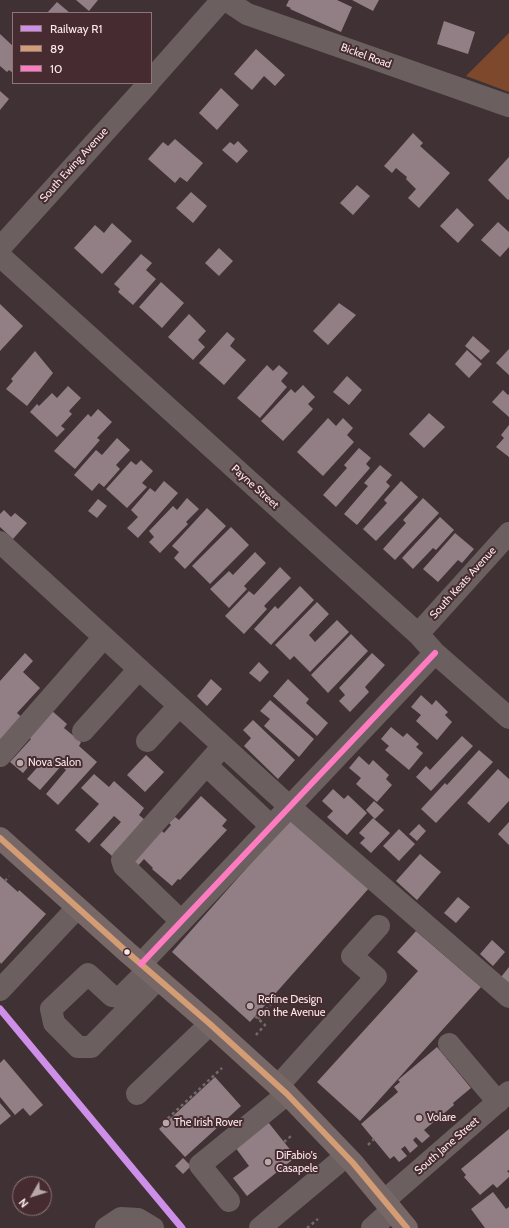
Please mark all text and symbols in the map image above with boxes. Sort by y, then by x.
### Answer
legend [12,12,152,84]
text: Railway R1 [50,21,102,36]
text: 89 [50,41,64,56]
street label: Bickel Road [339,41,393,71]
text: 10 [50,61,62,76]
street label: South Ewing Avenue [37,125,111,205]
street label: Payne Street [229,462,281,512]
street label: South Keats Avenue [427,544,499,622]
place label: Nova Salon [28,756,81,770]
marker: Nova Salon [15,758,25,768]
unlabelled marker [122,947,132,957]
place label: Refine Design on the Avenue [258,993,325,1019]
marker: Refine Design on the Avenue [245,1001,255,1011]
place label: Volare [427,1111,456,1125]
marker: Volare [414,1113,424,1123]
street label: South Jane Street [412,1114,482,1178]
place label: The Irish Rover [174,1116,242,1130]
marker: The Irish Rover [161,1118,171,1128]
place label: DiFabio's Casapele [276,1149,318,1175]
marker: DiFabio's Casapele [263,1157,273,1167]
north arrow [12,1176,52,1216]
text: N [16,1195,31,1210]

